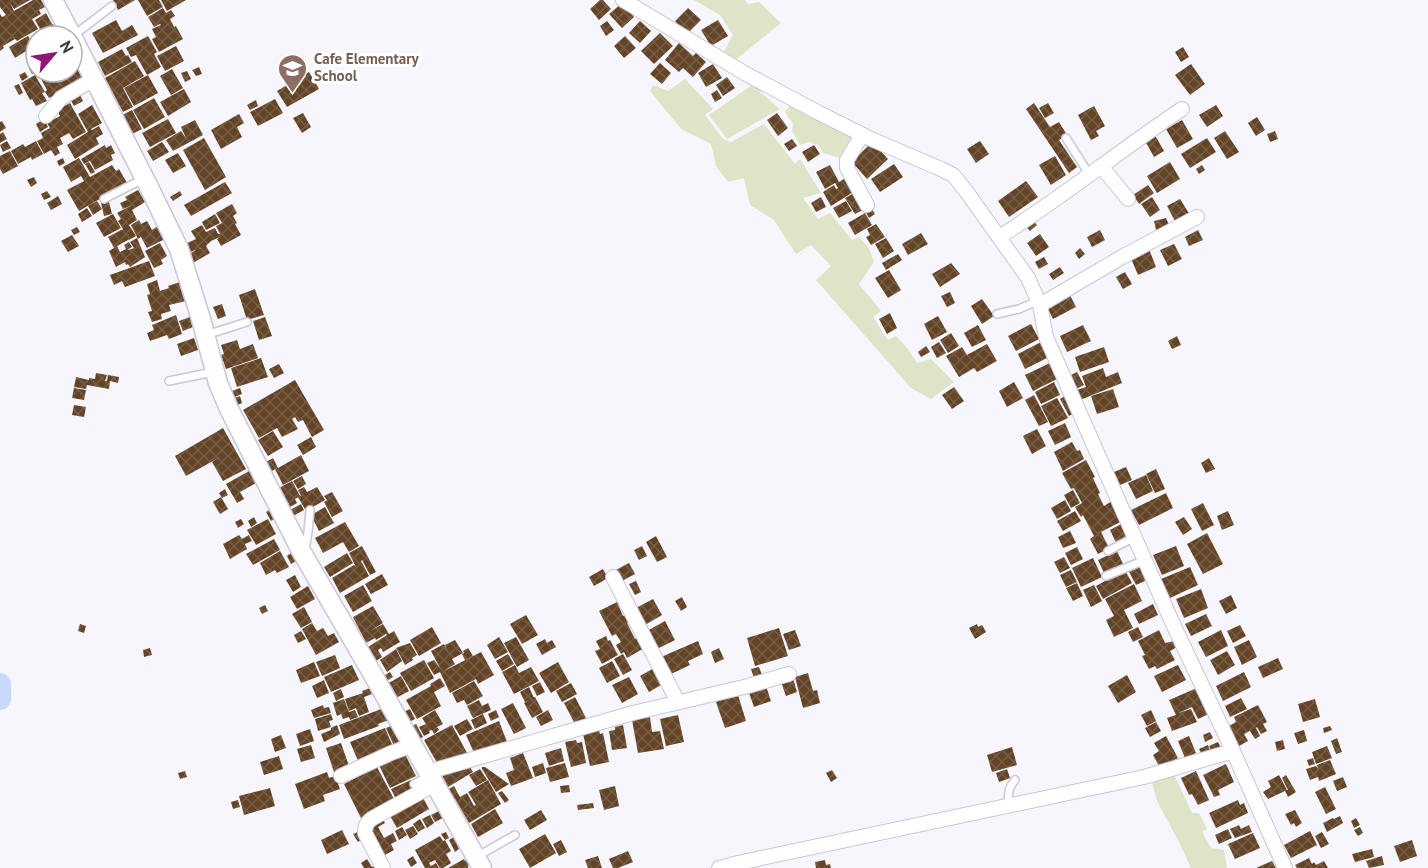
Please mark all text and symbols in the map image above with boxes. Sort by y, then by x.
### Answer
north arrow [24,24,84,84]
text: N [56,37,78,56]
place label: Cafe Elementary School [314,49,419,85]
school or university icon: Cafe Elementary School [277,52,309,94]

